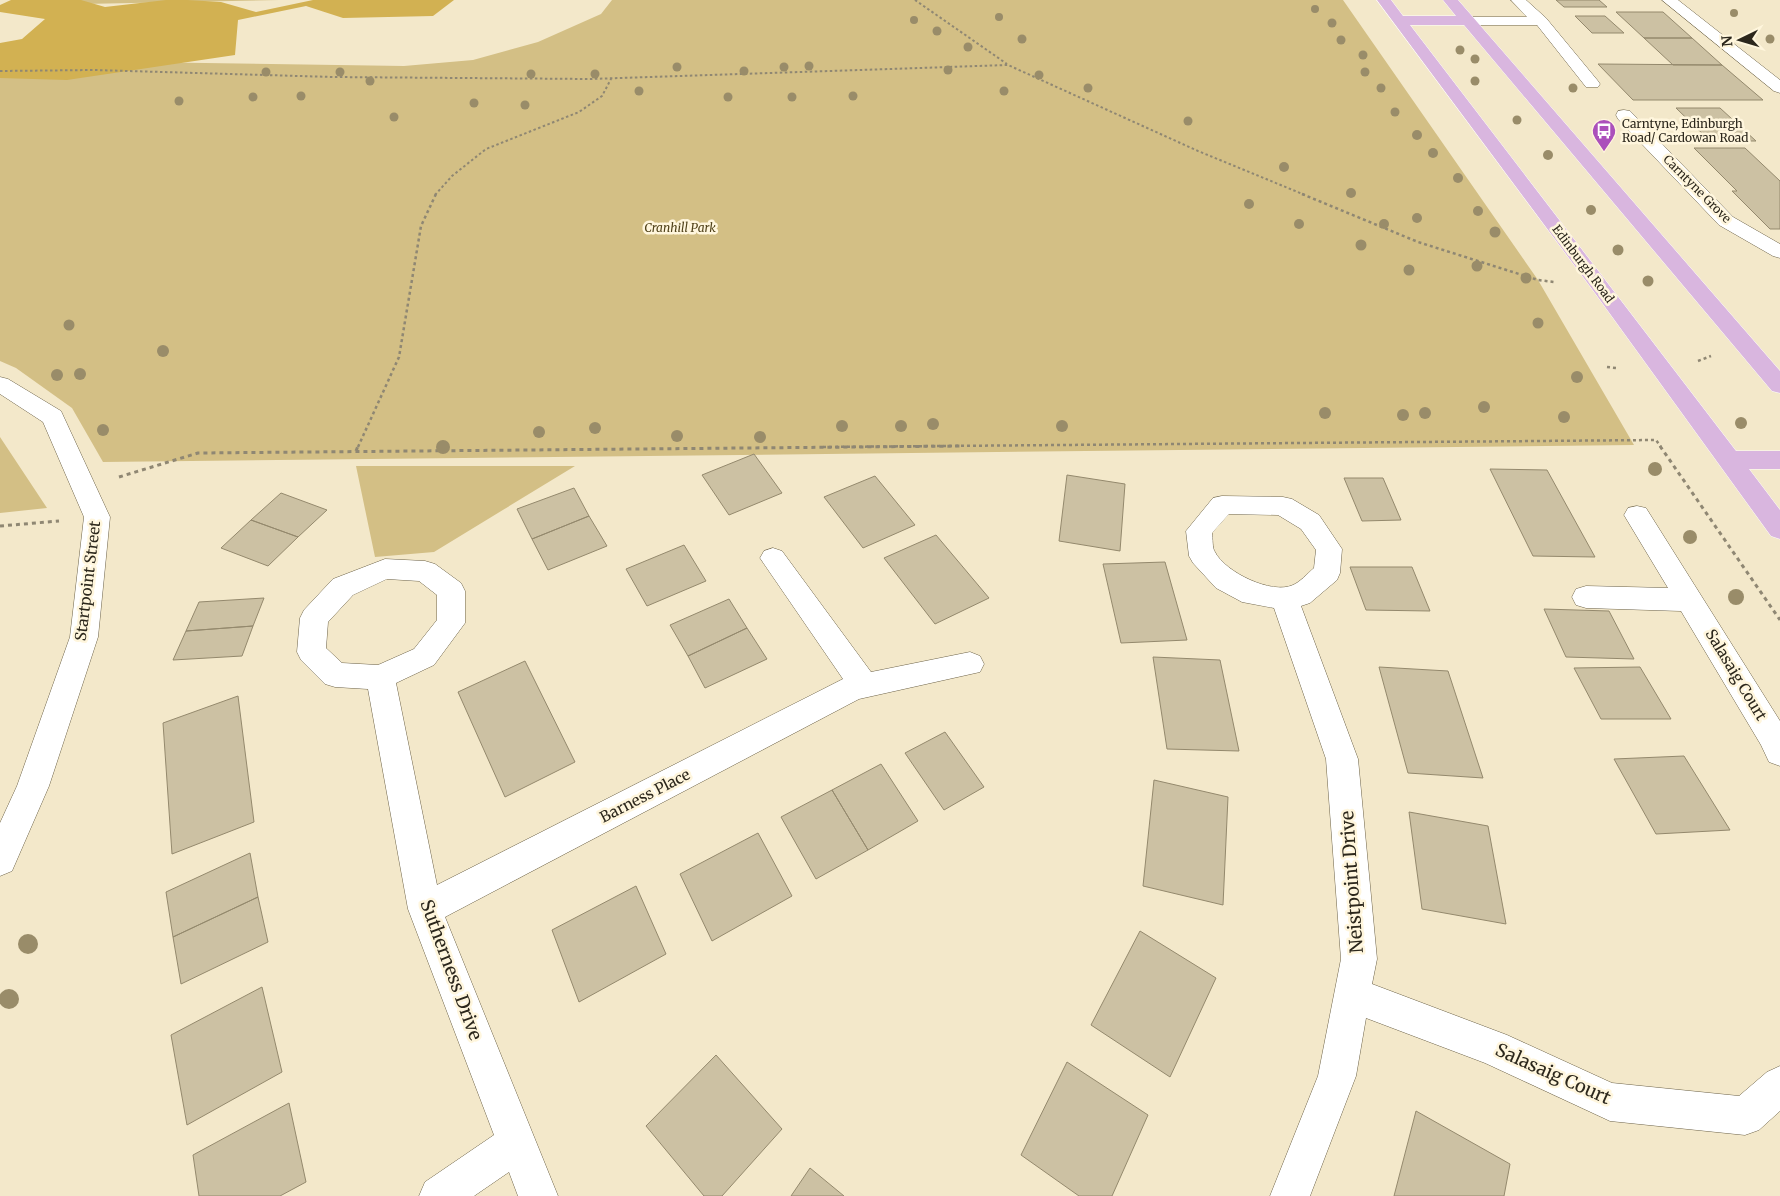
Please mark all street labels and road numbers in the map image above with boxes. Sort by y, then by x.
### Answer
street label: Carntyne Grove [1660,152,1734,226]
street label: Edinburgh Road [1549,222,1618,306]
street label: Startpoint Street [71,520,104,642]
street label: Salasaig Court [1702,626,1771,724]
street label: Barness Place [596,765,693,826]
street label: Neistpoint Drive [1335,810,1368,954]
street label: Sutherness Drive [415,896,488,1043]
street label: Salasaig Court [1492,1038,1615,1109]

